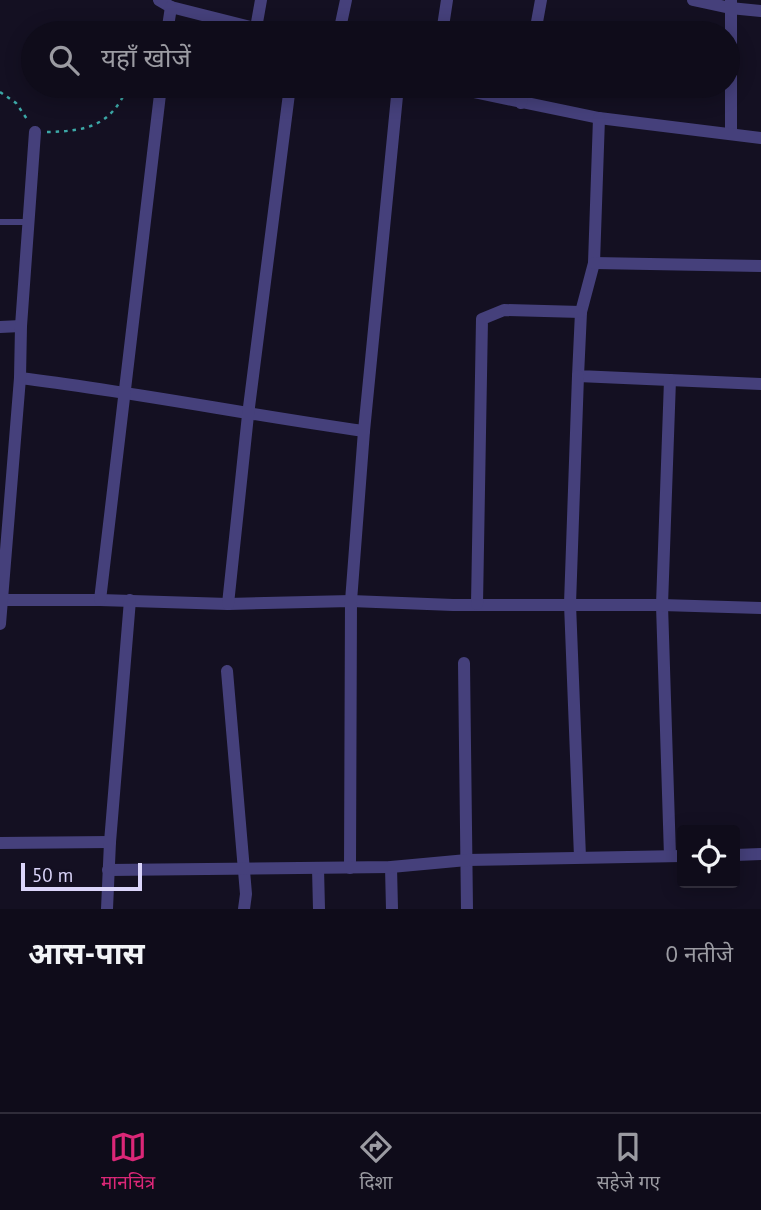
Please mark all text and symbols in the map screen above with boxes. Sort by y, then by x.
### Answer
search box [21,21,740,98]
icon: search [45,41,83,79]
text: यहाँ खोजें [101,41,191,74]
map controls [677,825,740,888]
button: locate [677,825,740,888]
scale bar [21,860,142,892]
text: 50 m [32,863,73,887]
text: आस-पास [28,933,145,972]
text: 0 नतीजे [665,939,733,968]
tab: मानचित्र [101,1128,155,1197]
tab: दिशा [357,1128,395,1197]
tab: सहेजे गए [597,1128,660,1197]

